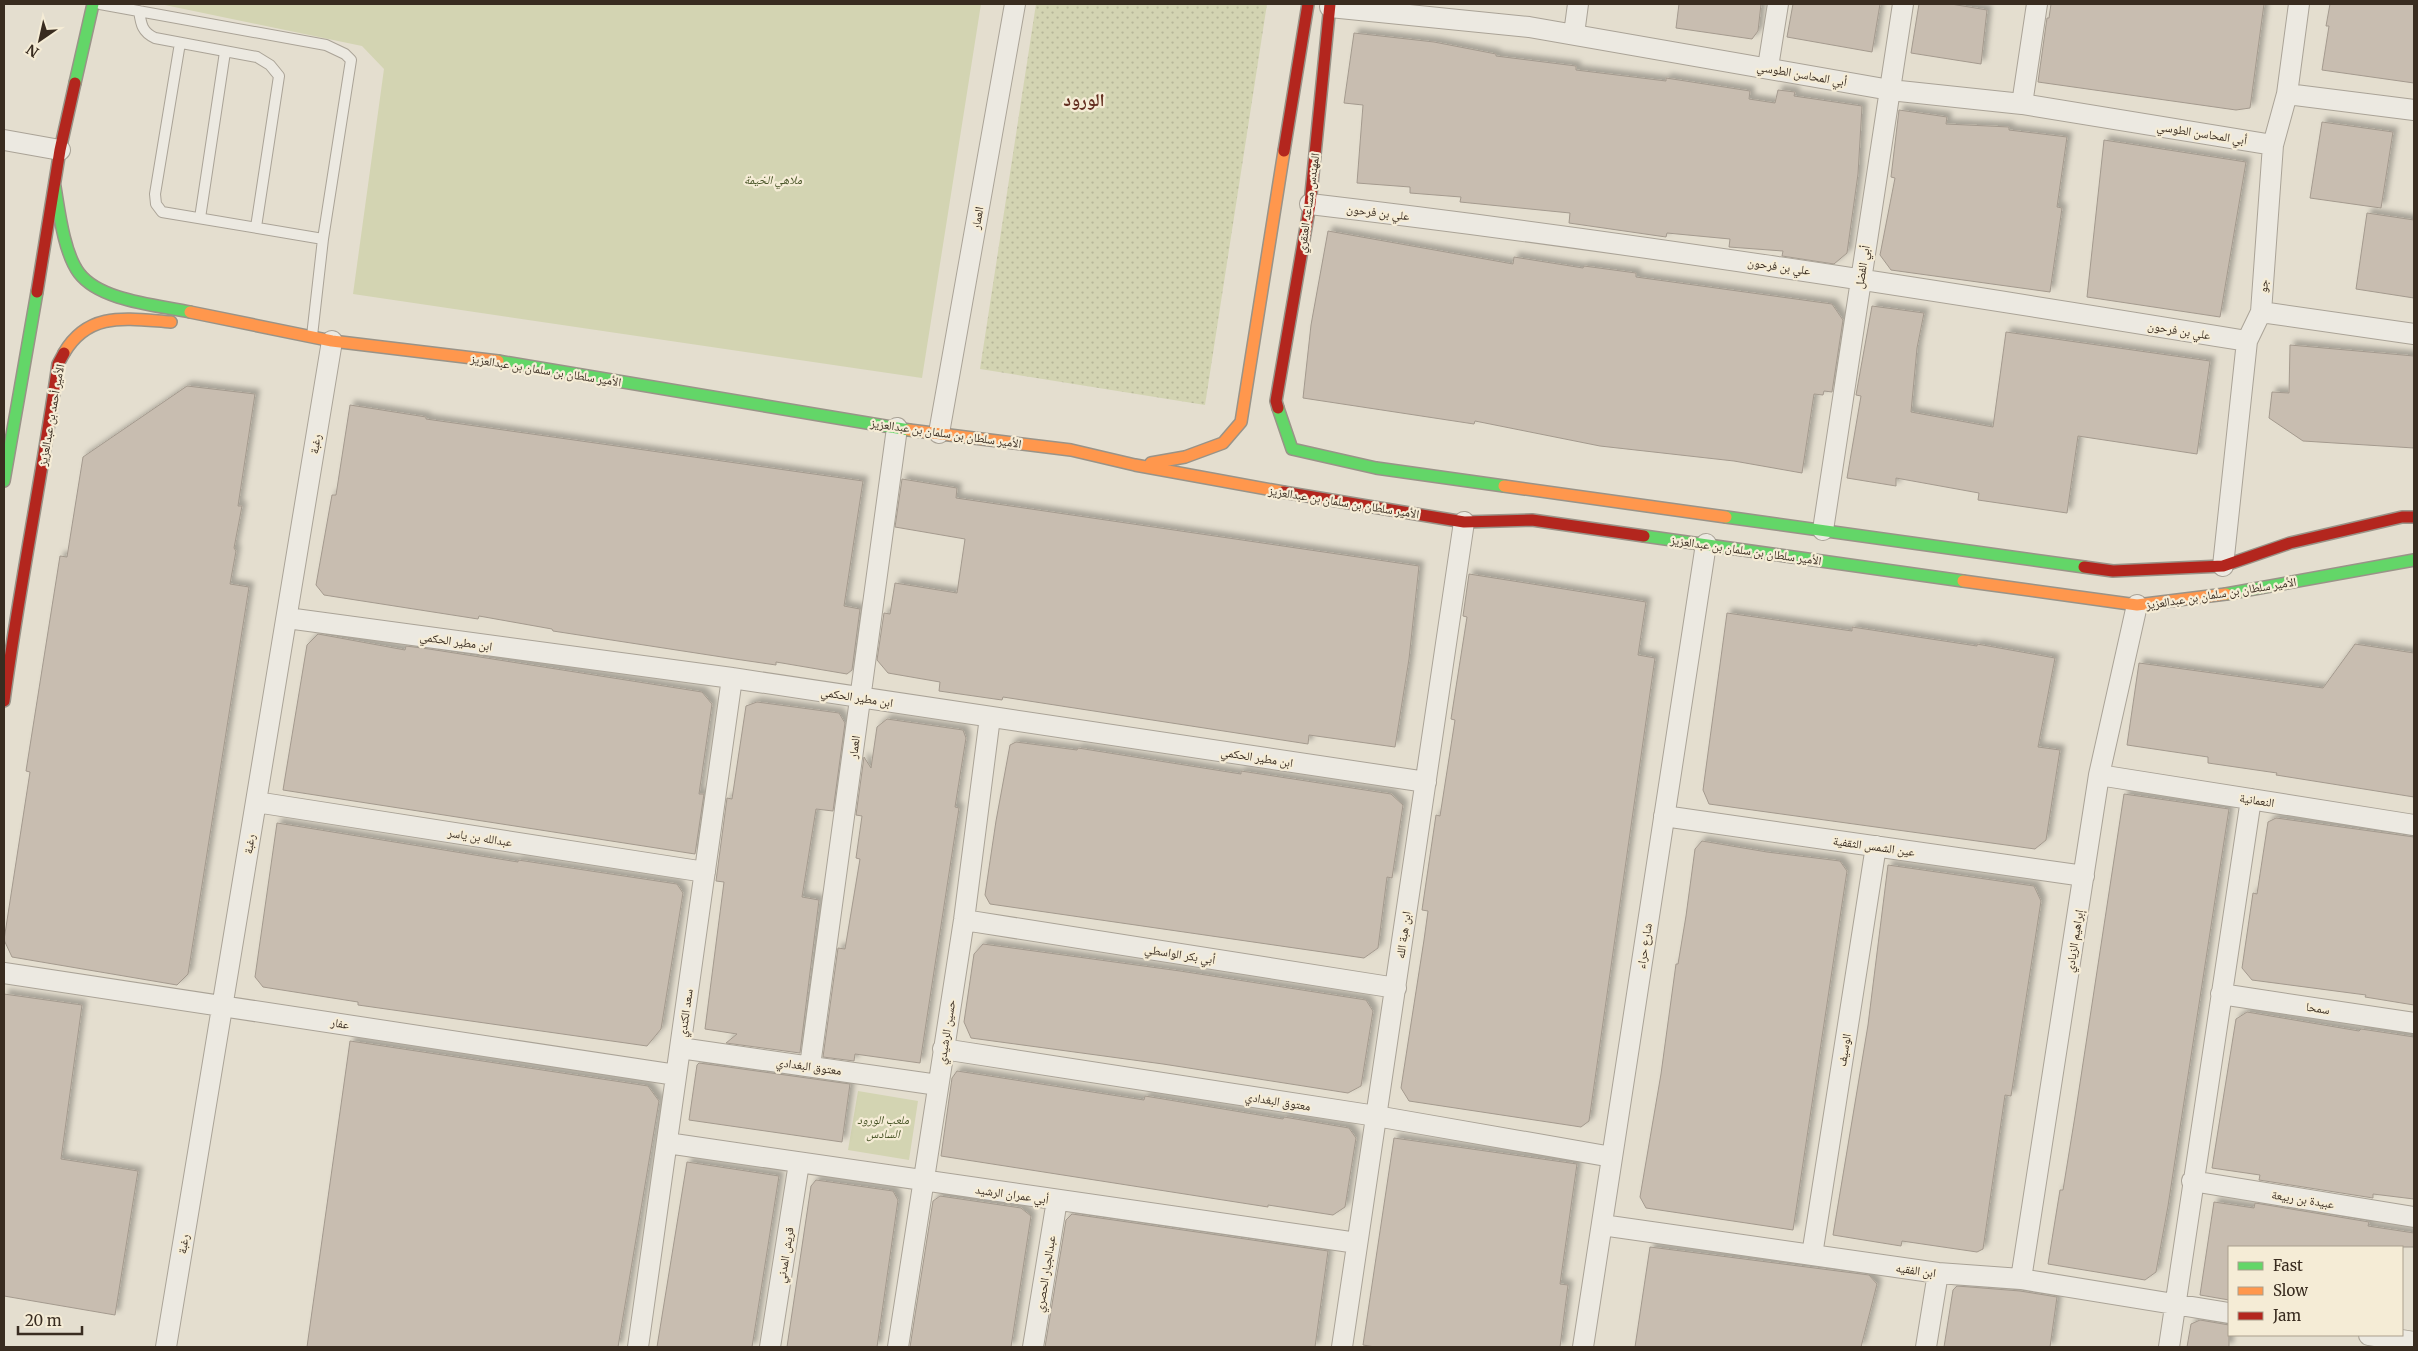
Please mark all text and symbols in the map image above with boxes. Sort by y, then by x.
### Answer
north arrow [15,15,65,65]
text: N [23,40,42,61]
street label: أبي المحاسن الطوسي [1755,59,1848,92]
district label: الورود [1063,88,1105,111]
street label: أبي المحاسن الطوسي [2155,118,2248,151]
street label: المهندس مساعد العنقري [1294,152,1325,254]
park label: ملاهي الخيمة [744,172,802,190]
street label: علي بن فرحون [1345,201,1410,226]
street label: العمار [967,205,986,232]
street label: أبي الفضل [1851,244,1876,290]
street label: علي بن فرحون [1746,254,1811,281]
street label: جو [2255,279,2271,293]
street label: علي بن فرحون [2146,318,2211,345]
street label: الأمير سلطان بن سلمان بن عبدالعزيز [469,351,623,390]
street label: الأمير أحمد بن عبدالعزيز [34,363,68,468]
street label: الأمير سلطان بن سلمان بن عبدالعزيز [868,415,1023,451]
street label: رغبة [306,433,324,455]
street label: الأمير سلطان بن سلمان بن عبدالعزيز [1267,483,1421,522]
street label: الأمير سلطان بن سلمان بن عبدالعزيز [1668,532,1823,568]
street label: الأمير سلطان بن سلمان بن عبدالعزيز [2144,574,2298,613]
street label: ابن مطير الحكمي [418,628,493,657]
street label: ابن مطير الحكمي [819,684,894,713]
street label: العمار [845,734,863,760]
street label: ابن مطير الحكمي [1219,744,1294,773]
street label: النعمانية [2239,790,2276,810]
street label: عبدالله بن ياسر [446,824,513,850]
street label: رغبة [240,833,258,855]
street label: عين الشمس الثقفية [1832,833,1916,859]
street label: إبراهيم الزيادي [2062,908,2089,974]
street label: ابن هبة الله [1392,910,1414,960]
street label: شارع حراء [1633,922,1656,970]
street label: أبي بكر الواسطي [1143,941,1217,970]
street label: سعد الكندي [674,988,699,1039]
street label: حسين الرشيدي [933,998,962,1066]
street label: سمحا [2305,999,2331,1017]
street label: عفار [329,1014,350,1032]
street label: الوسيف [1834,1032,1854,1068]
street label: معتوق البغدادي [775,1054,843,1081]
street label: معتوق البغدادي [1244,1088,1312,1117]
park label: ملعب الورود السادس [857,1112,910,1142]
street label: أبي عمران الرشيد [974,1181,1050,1210]
street label: عبيدة بن ربيعة [2271,1187,2335,1212]
street label: قريش المدني [773,1226,800,1285]
street label: رغبة [174,1233,192,1255]
street label: عبدالجبار الحصري [1032,1234,1061,1314]
legend [2228,1246,2403,1336]
text: Fast [2273,1256,2303,1275]
street label: ابن الفقيه [1895,1260,1937,1281]
text: Slow [2273,1281,2308,1300]
scale bar [18,1304,81,1336]
text: Jam [2272,1306,2301,1325]
text: 20 m [25,1311,62,1330]

